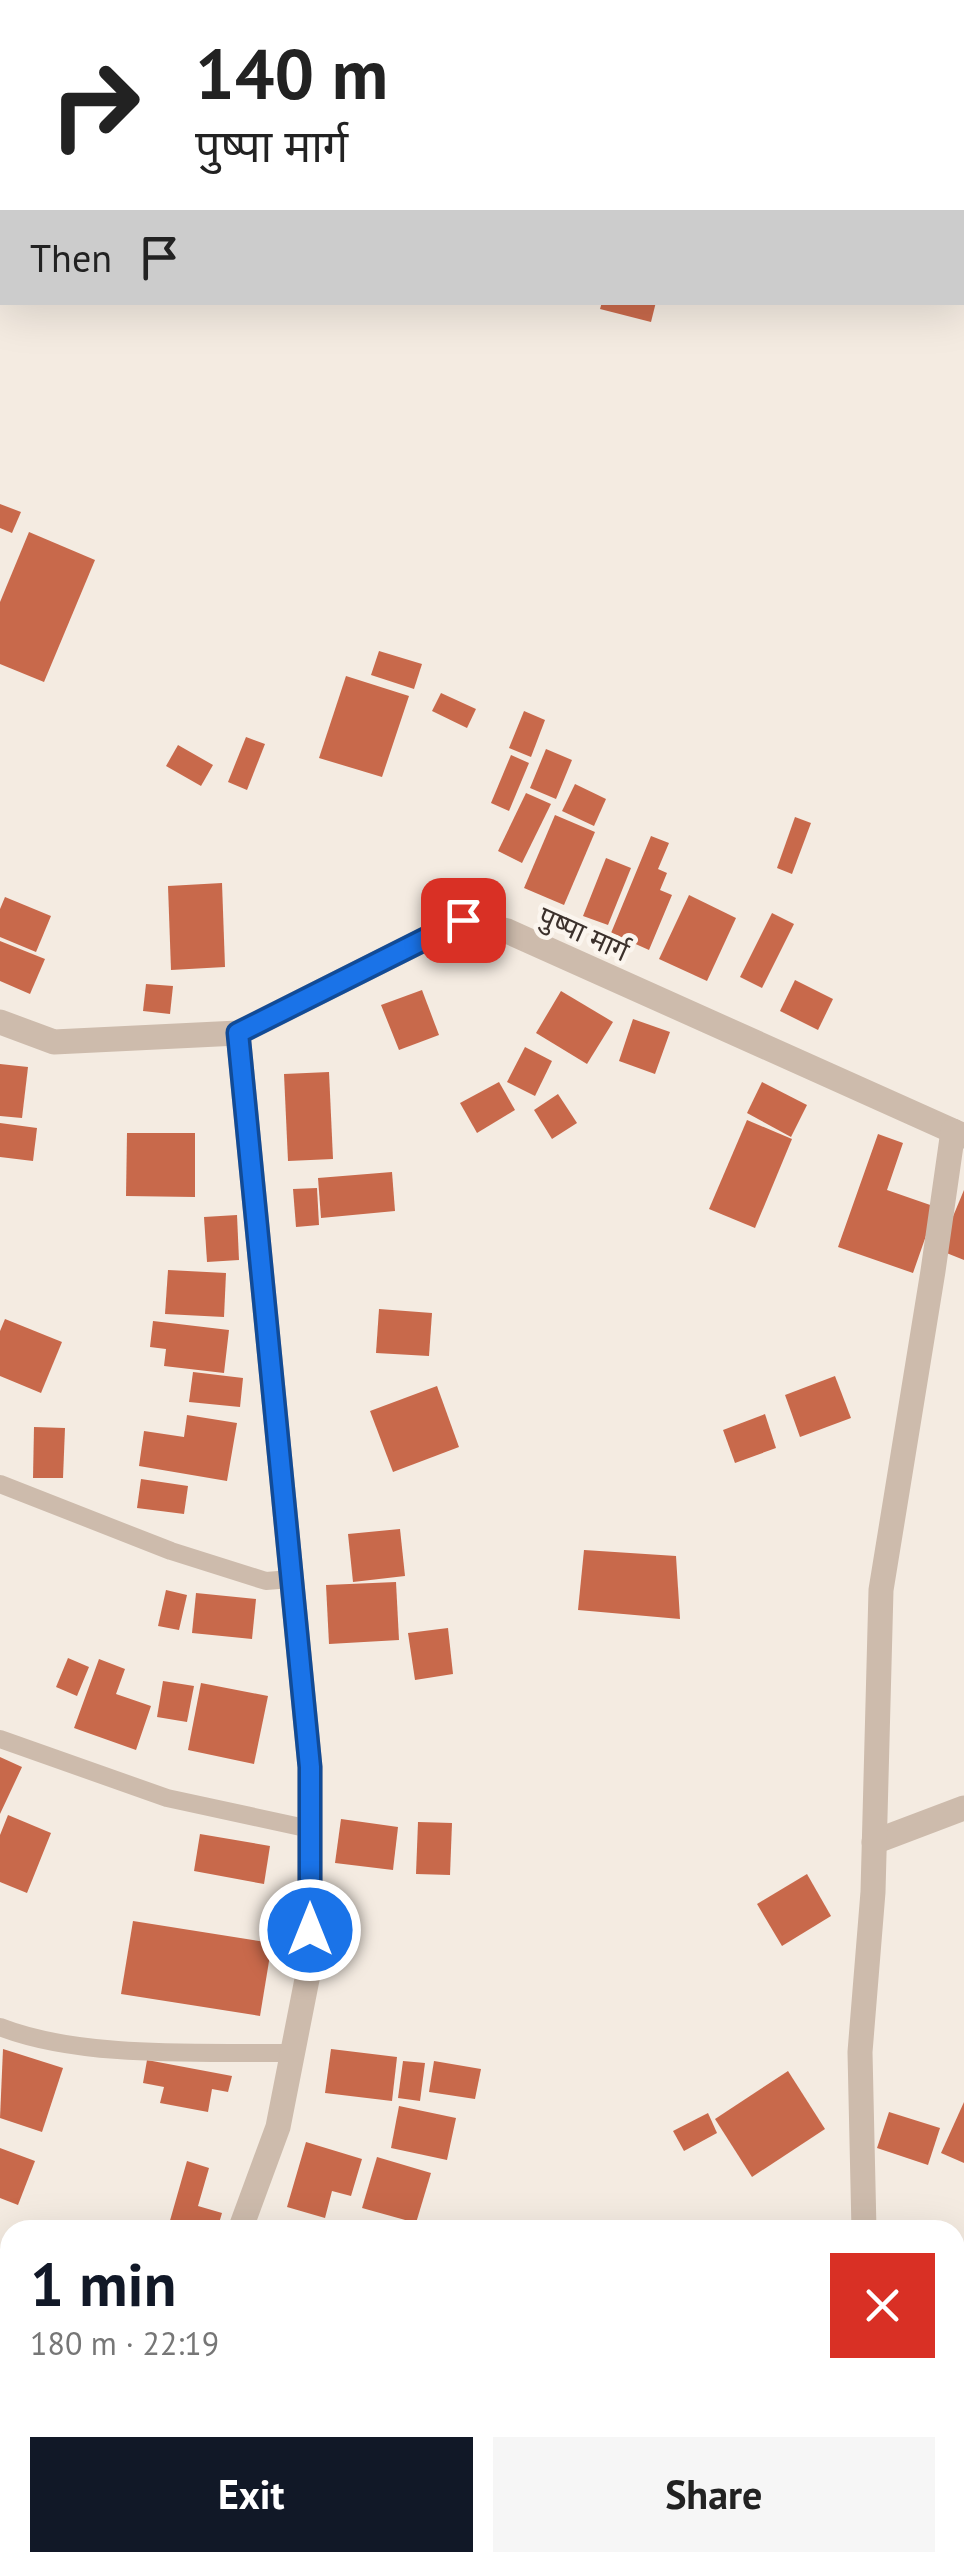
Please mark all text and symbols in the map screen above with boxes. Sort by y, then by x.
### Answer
text: 140 m [195,28,388,118]
icon: right [30,40,160,170]
text: पुष्पा मार्ग [195,116,348,174]
icon: arrive [132,230,187,285]
text: Then [30,233,112,282]
pin [421,878,506,963]
icon: arrive [436,893,491,948]
street label: पुष्पा मार्ग [533,897,636,970]
position arrow [258,1878,362,1982]
text: 1 min [30,2245,176,2323]
button: close [830,2253,935,2358]
text: 180 m · 22:19 [30,2322,219,2364]
button: Exit [30,2437,473,2552]
button: Share [493,2437,935,2552]

